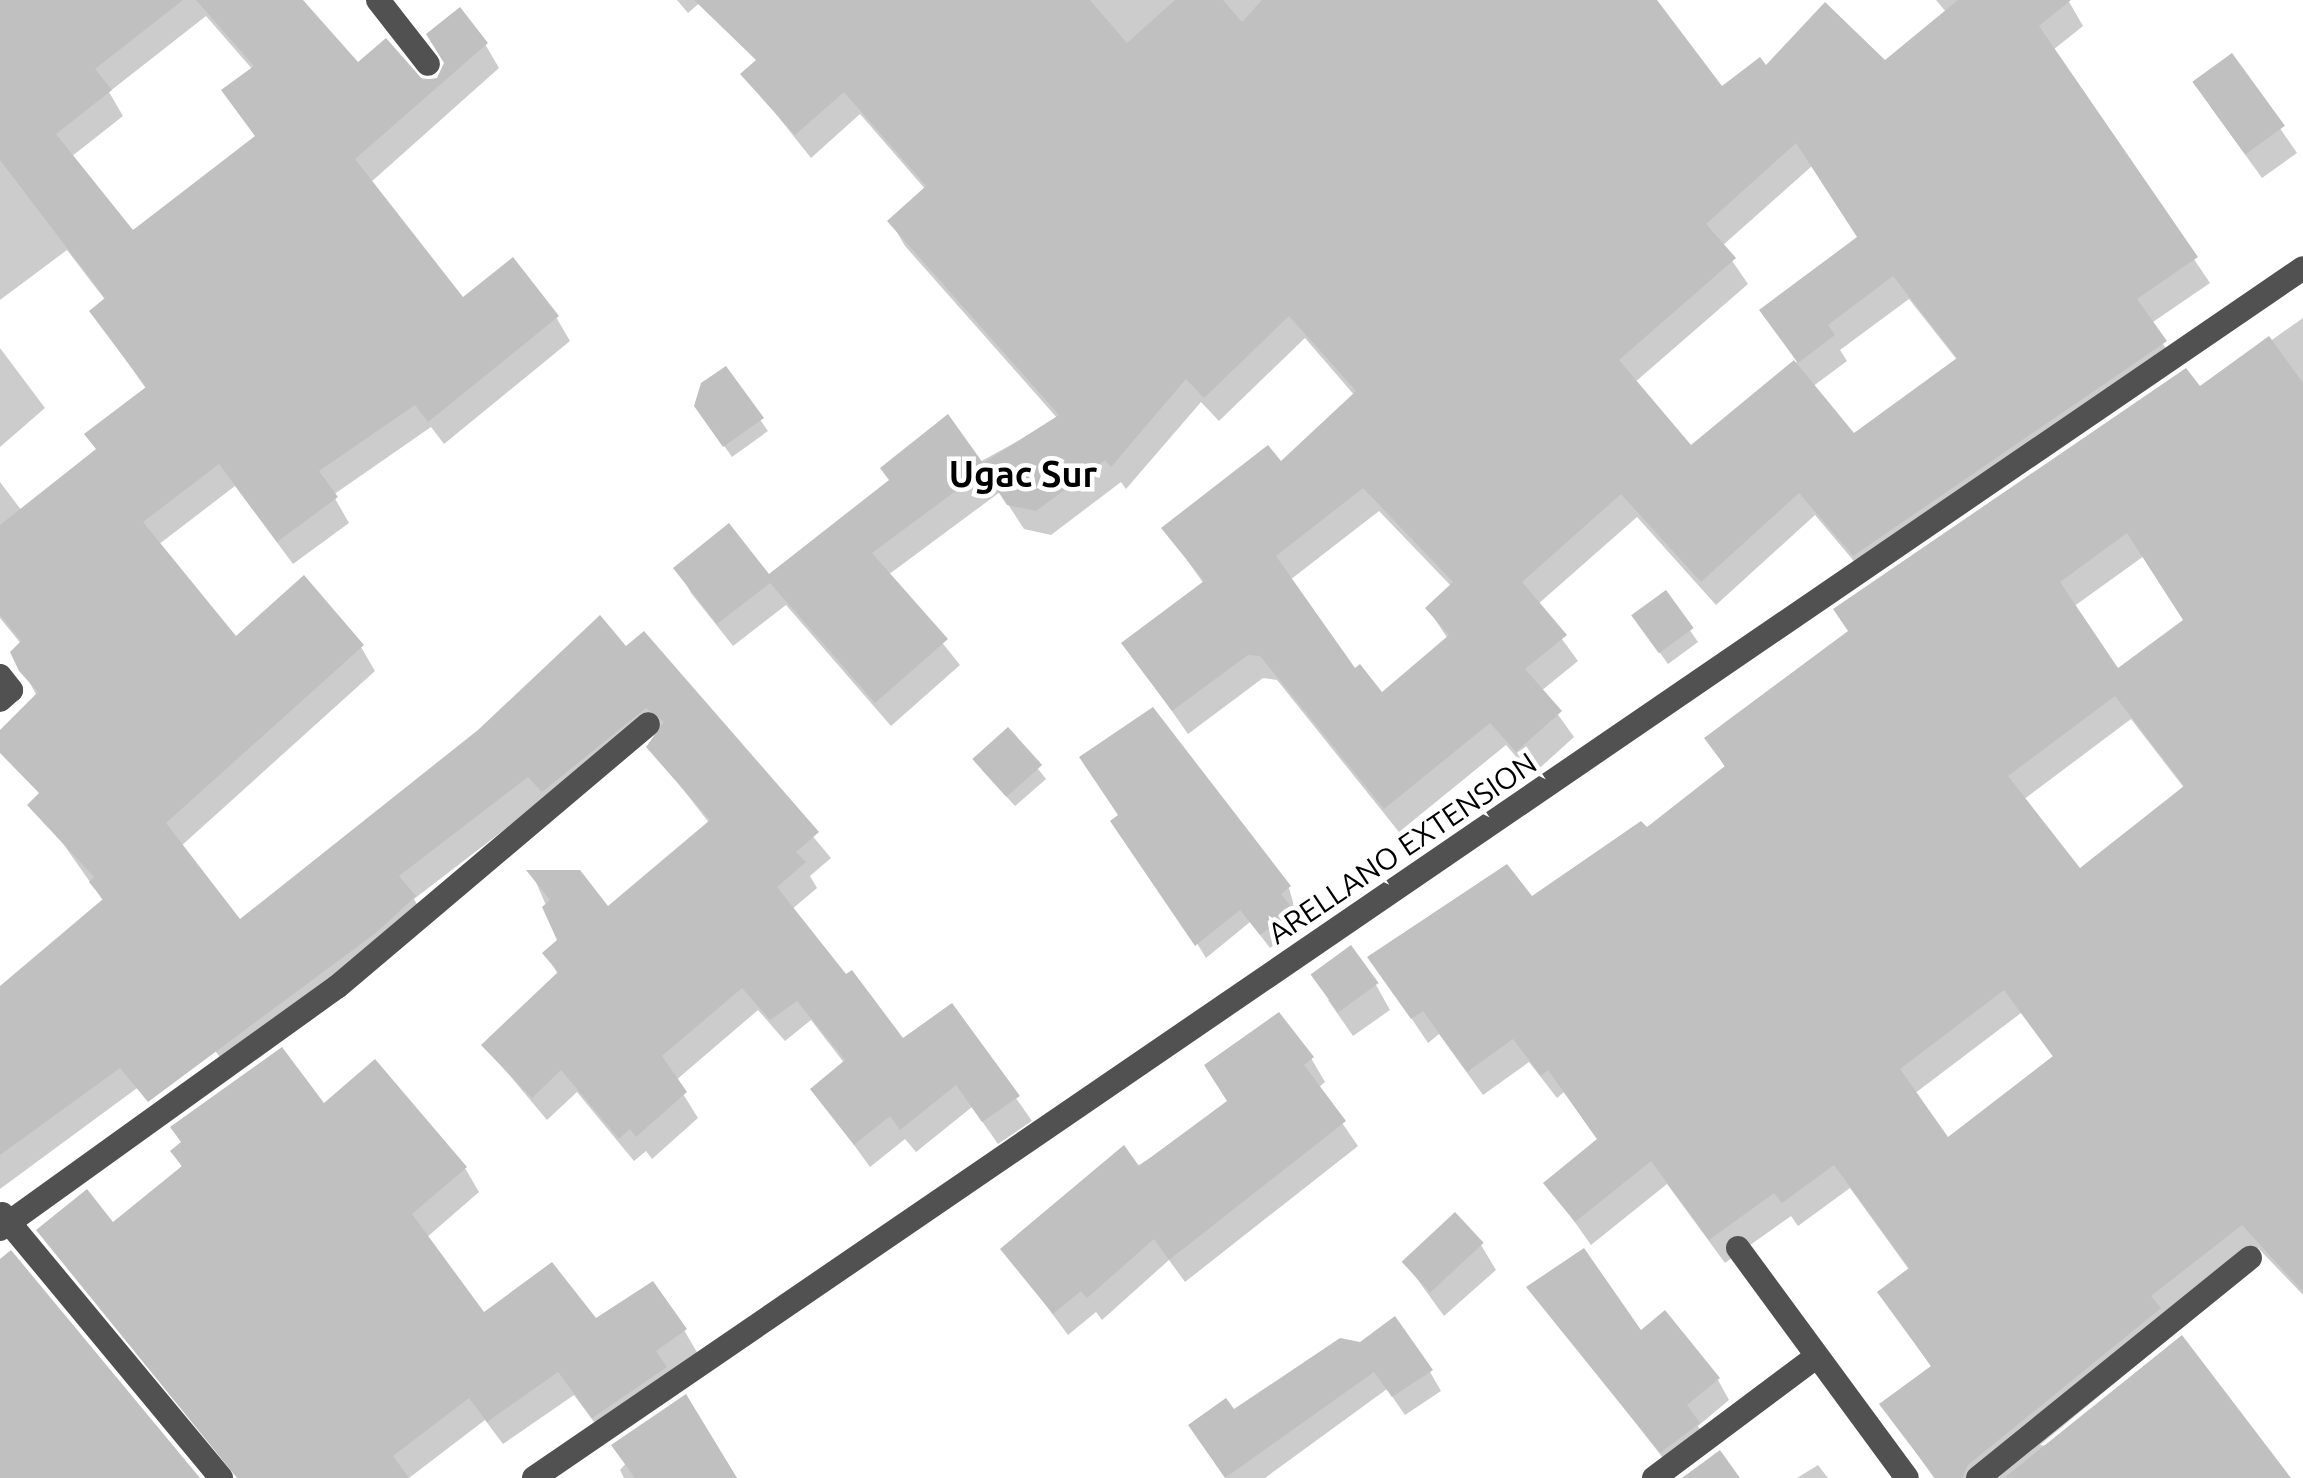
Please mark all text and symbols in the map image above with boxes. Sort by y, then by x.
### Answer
district label: Ugac Sur [949,452,1097,496]
street label: ARELLANO EXTENSION [1261,745,1543,951]

